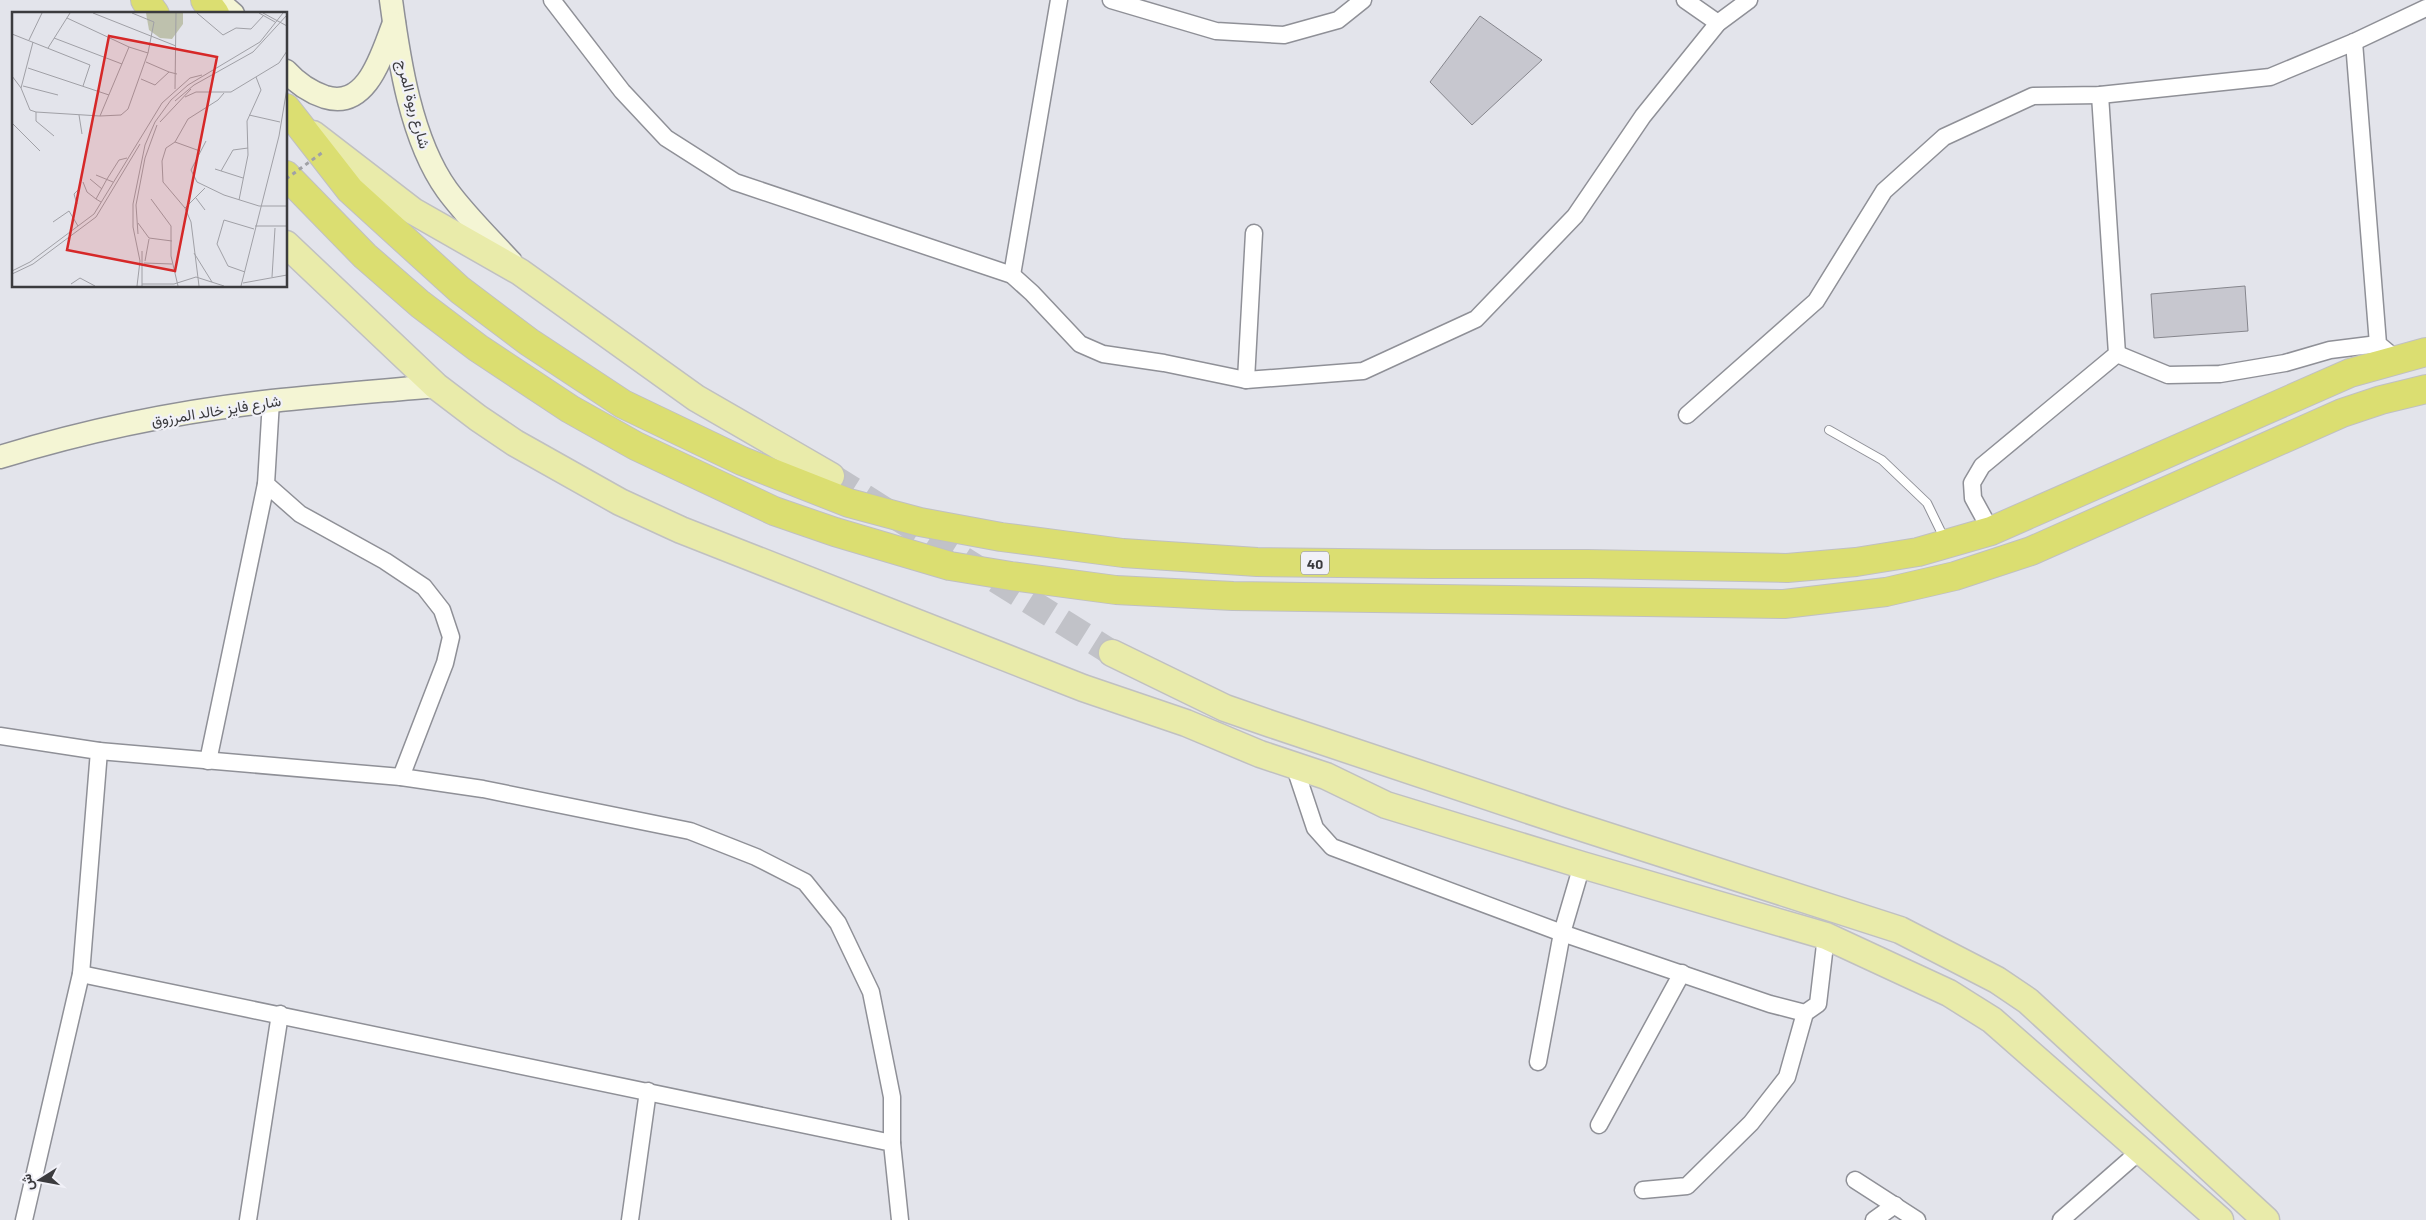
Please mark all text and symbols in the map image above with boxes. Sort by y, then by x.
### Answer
inset map [12,12,288,288]
street label: شارع ربوة المرج [391,58,435,151]
street label: شارع فايز خالد المرزوق [150,391,283,432]
road number: 40 [1301,552,1329,574]
north arrow [15,1155,65,1205]
text: ش [17,1172,38,1192]

